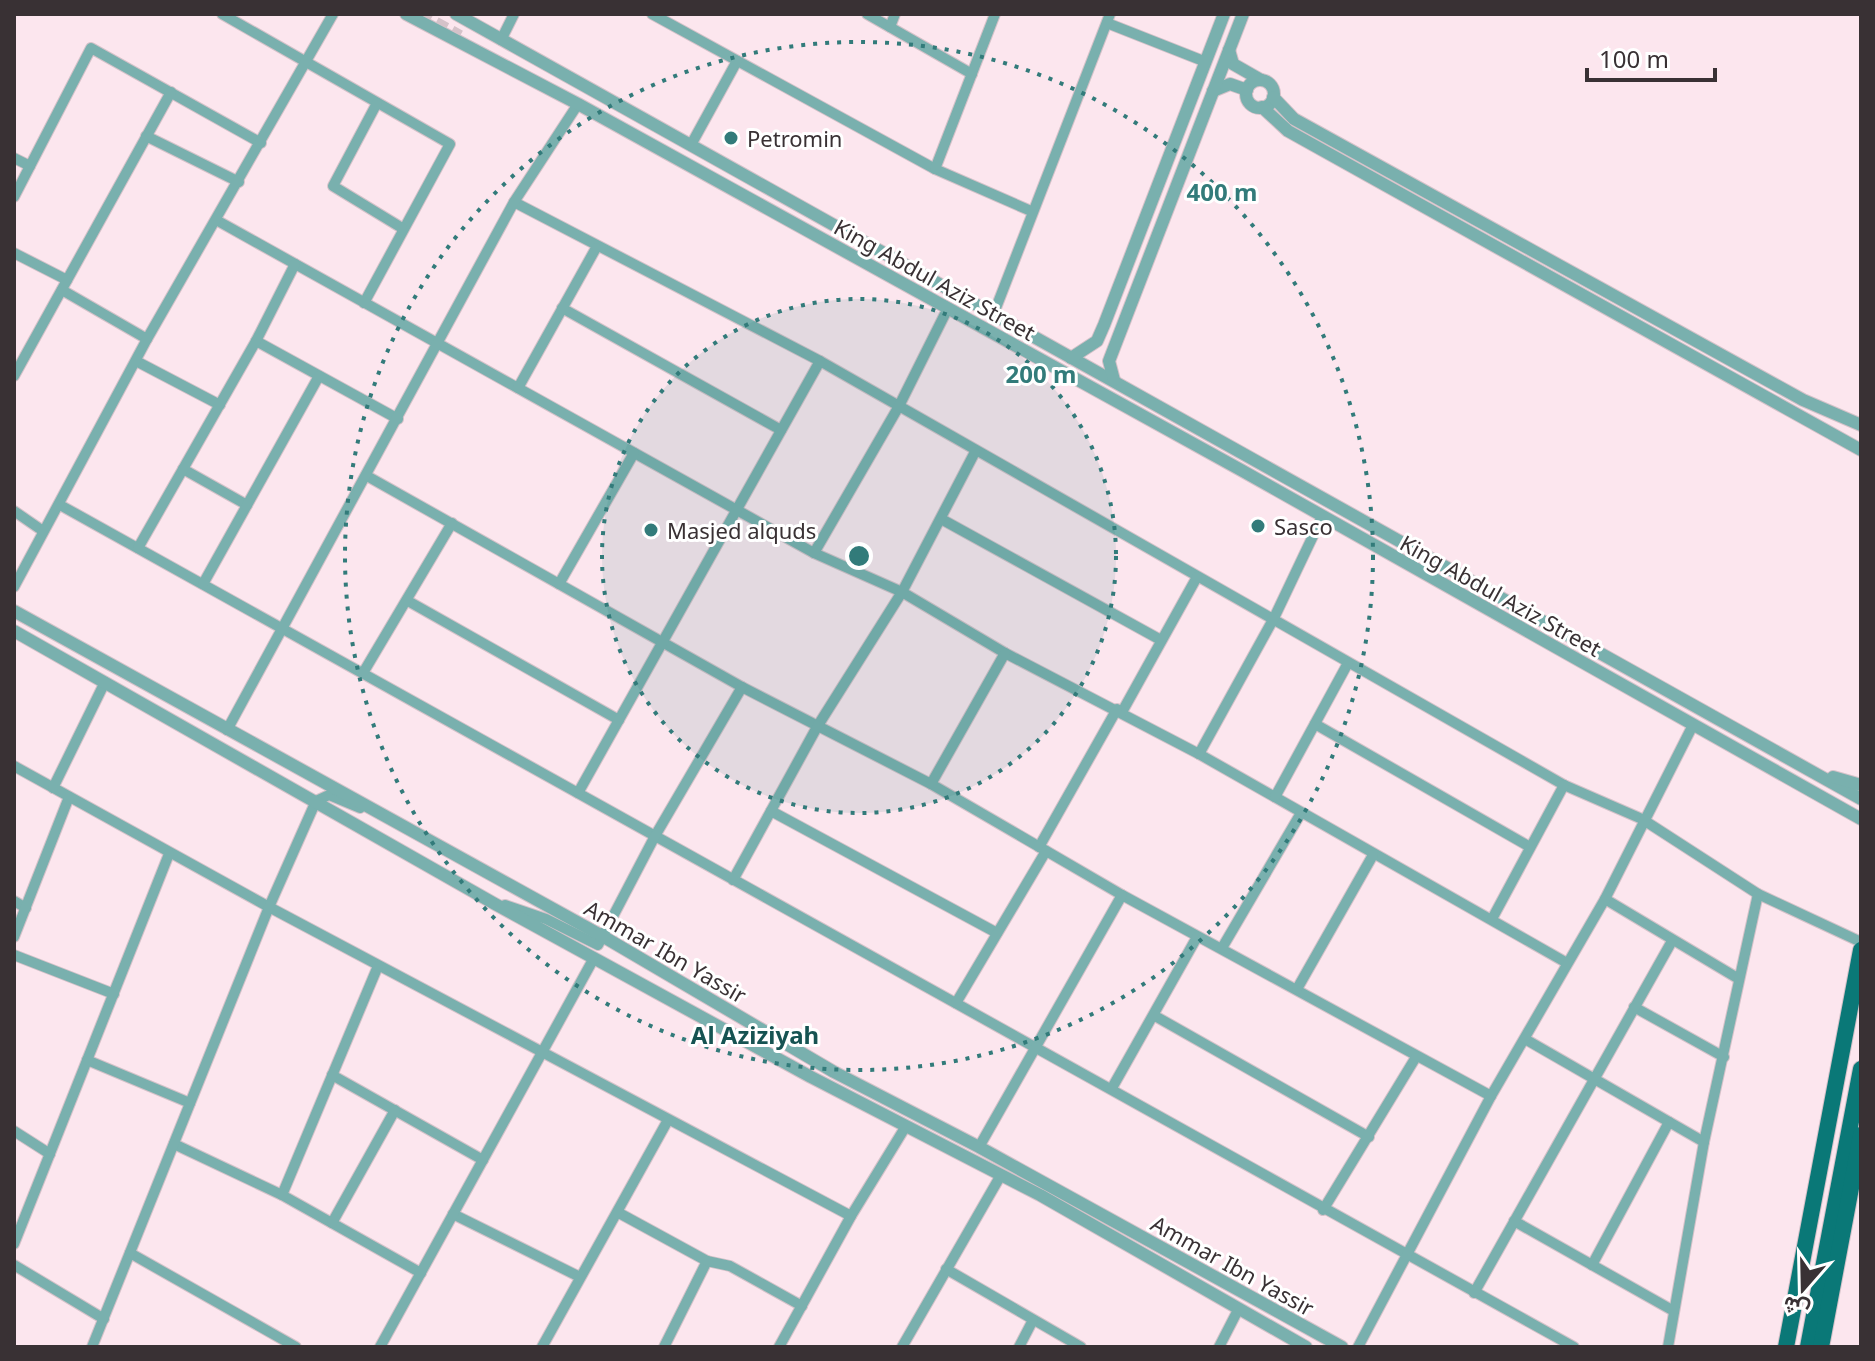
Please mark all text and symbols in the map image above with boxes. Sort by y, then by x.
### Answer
scale bar [1587,32,1715,82]
text: 100 m [1599,42,1669,75]
place label: Petromin [747,123,842,153]
marker: Petromin [722,129,740,147]
text: 400 m [1187,175,1257,208]
street label: King Abdul Aziz Street [829,211,1041,347]
text: 200 m [1006,357,1076,390]
place label: Sasco [1274,511,1333,541]
place label: Masjed alquds [667,515,816,545]
marker: Sasco [1249,517,1267,535]
marker: Masjed alquds [642,521,660,539]
street label: King Abdul Aziz Street [1395,527,1607,663]
centre of rings [845,542,873,570]
street label: Ammar Ibn Yassir [580,892,752,1010]
district label: Al Aziziyah [691,1018,819,1051]
street label: Ammar Ibn Yassir [1146,1208,1320,1322]
north arrow [1763,1249,1843,1329]
text: ش [1778,1290,1813,1327]

